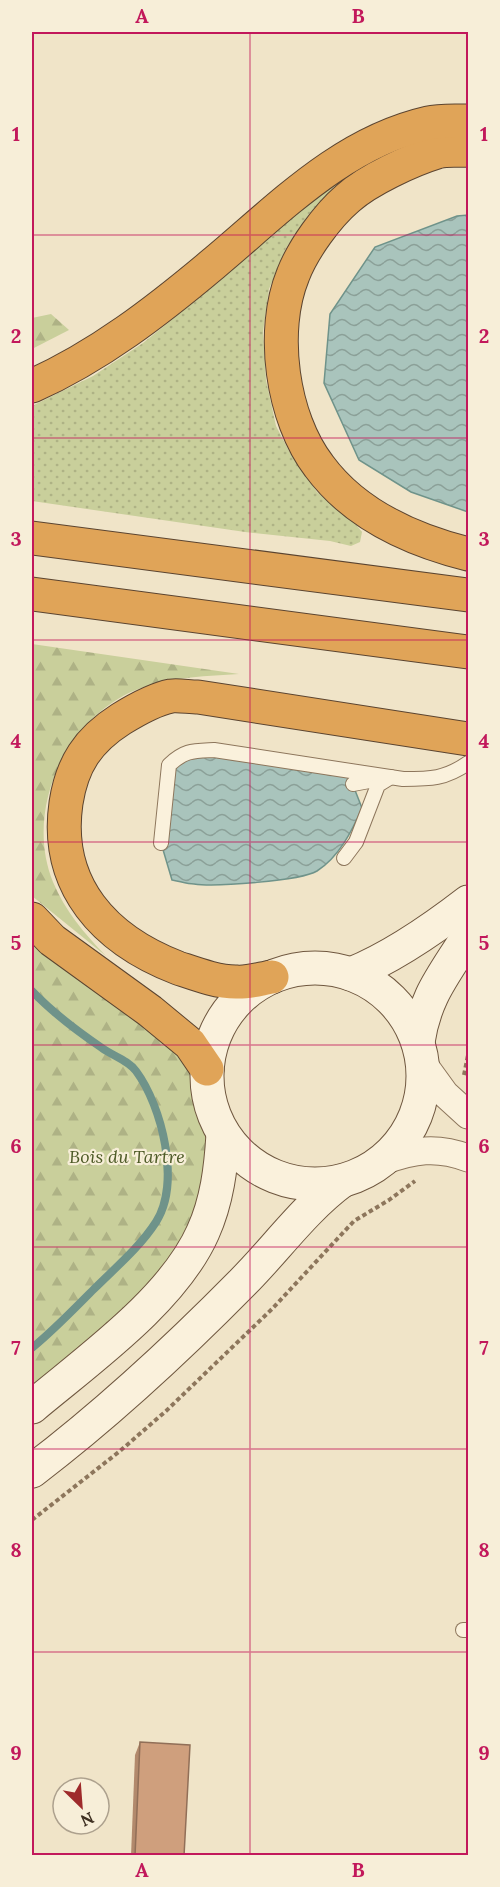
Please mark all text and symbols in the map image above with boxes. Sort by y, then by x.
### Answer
text: A [135,3,149,28]
text: B [351,3,365,28]
text: 1 [12,121,20,146]
text: 1 [480,121,488,146]
text: 2 [11,323,21,348]
text: 2 [479,323,489,348]
text: 3 [10,526,22,551]
text: 3 [478,526,490,551]
text: 4 [11,728,22,753]
text: 4 [479,728,490,753]
text: 5 [11,930,22,955]
text: 5 [479,930,490,955]
text: 6 [10,1133,22,1158]
text: 6 [478,1133,490,1158]
park label: Bois du Tartre [69,1145,185,1168]
text: 7 [11,1335,21,1360]
text: 7 [479,1335,489,1360]
text: 8 [10,1537,22,1562]
text: 8 [478,1537,490,1562]
text: 9 [10,1740,22,1765]
text: 9 [478,1740,490,1765]
north arrow [51,1776,111,1836]
text: N [78,1808,97,1831]
text: A [135,1857,149,1882]
text: B [351,1857,365,1882]

